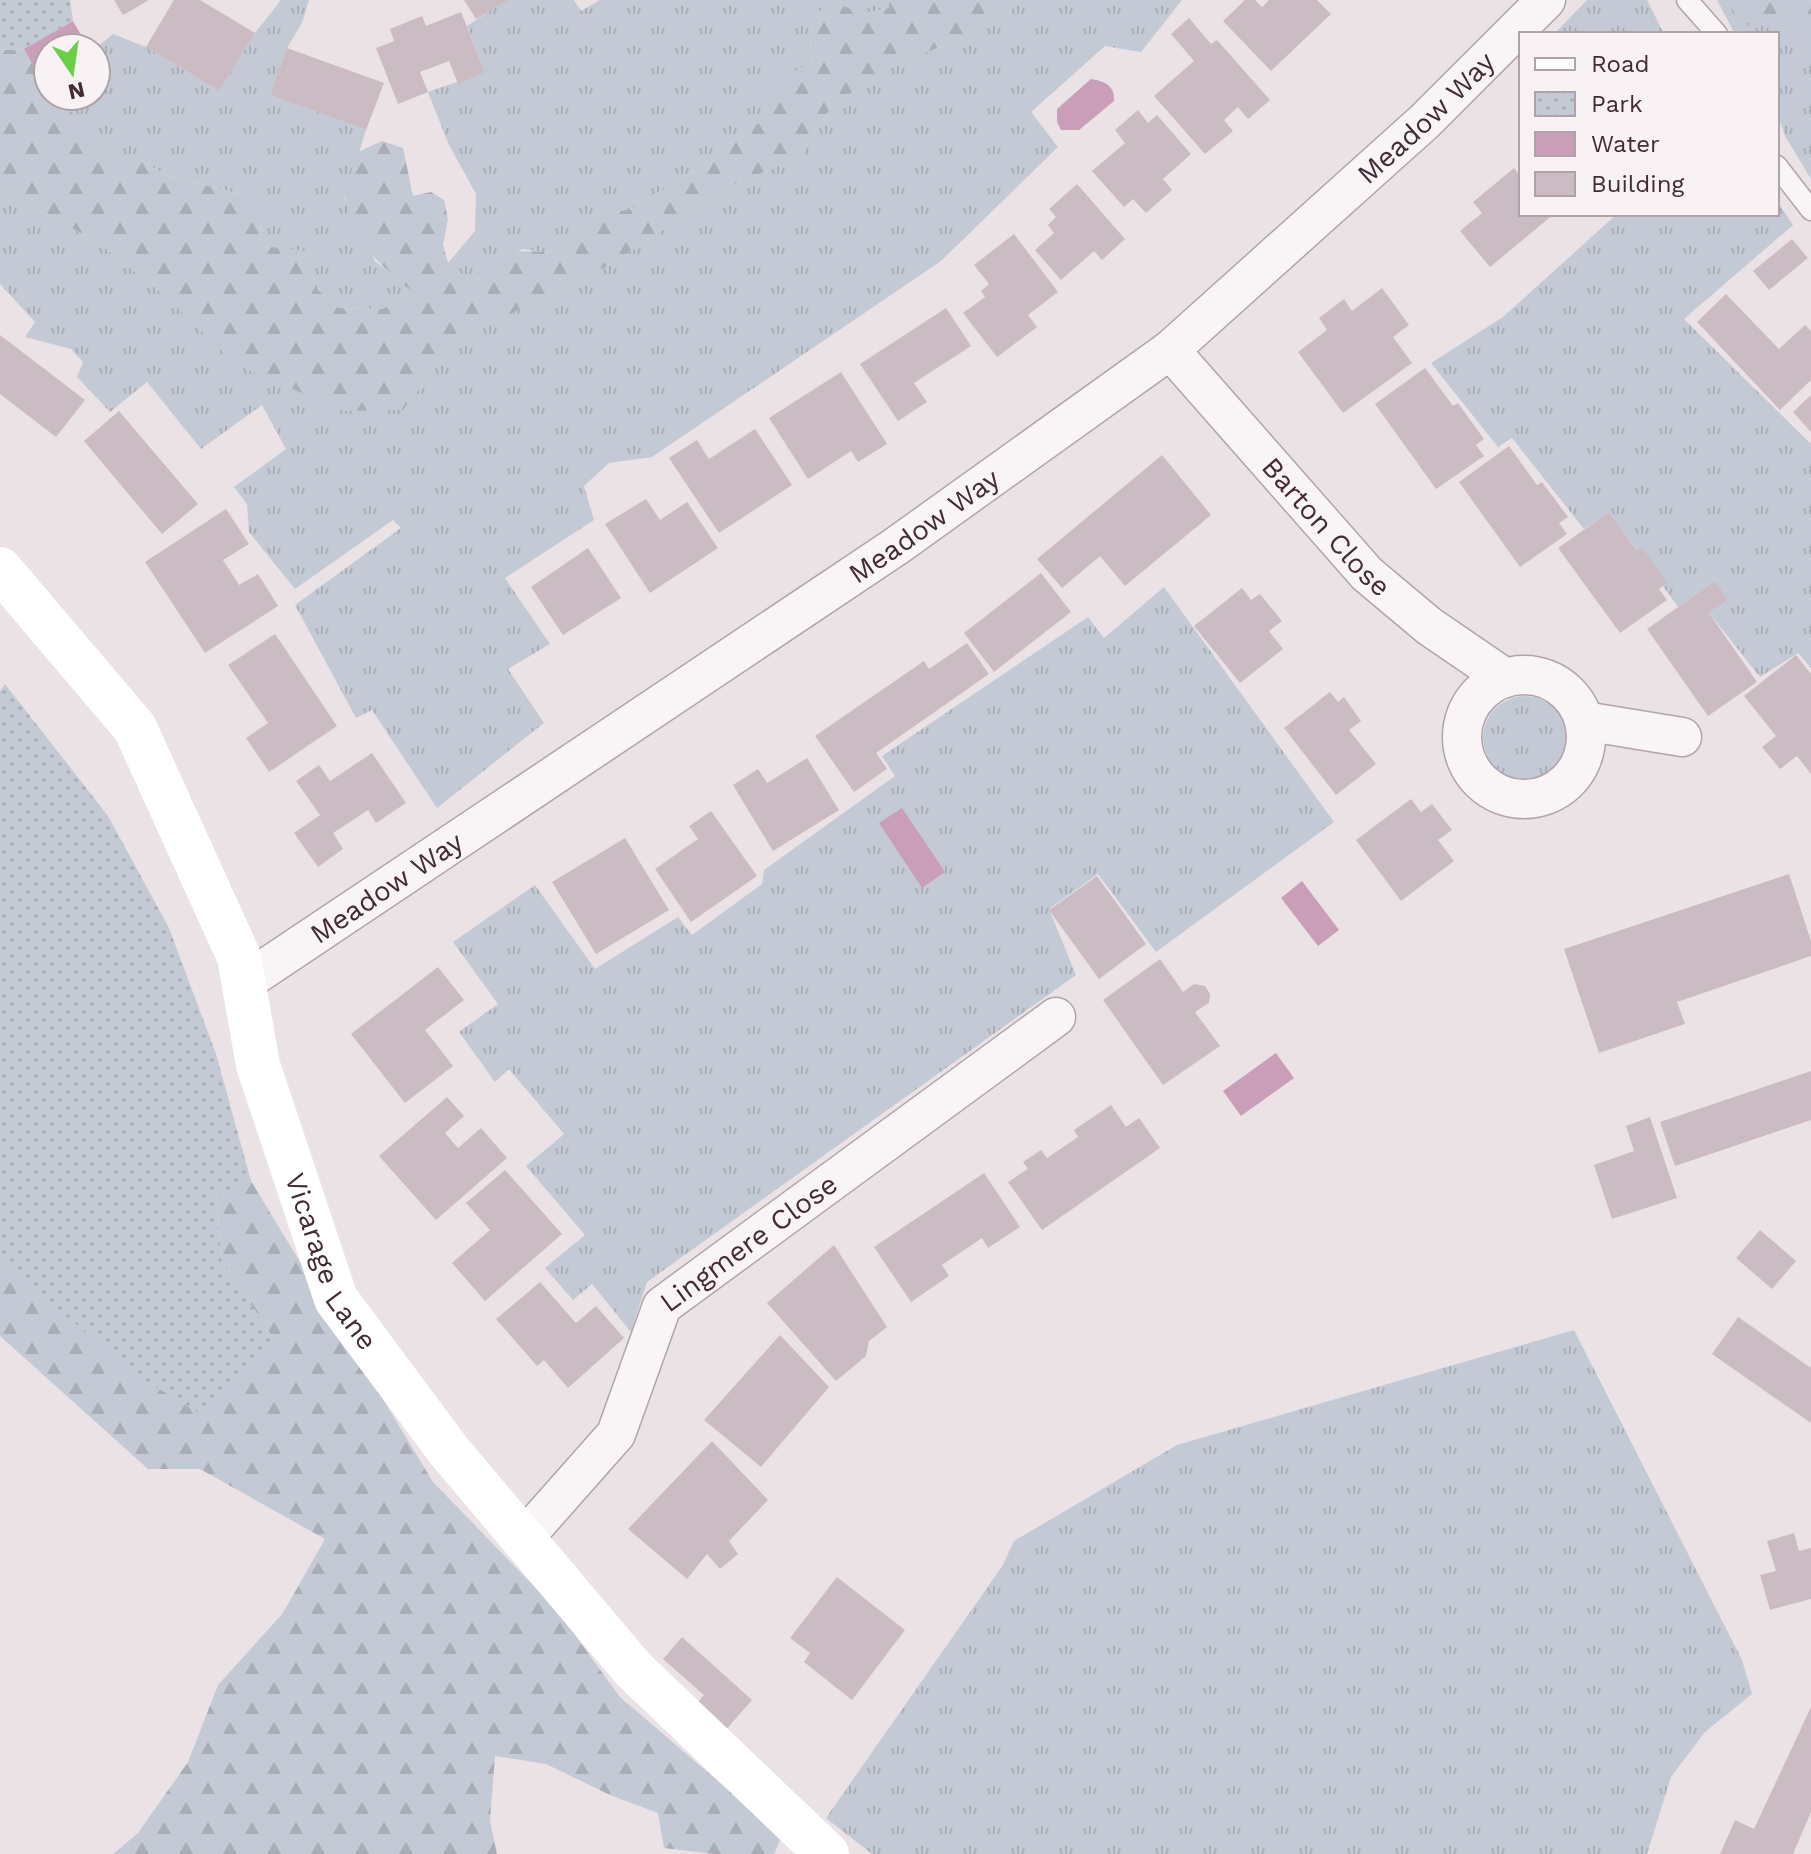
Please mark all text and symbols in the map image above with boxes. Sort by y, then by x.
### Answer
north arrow [32,32,112,112]
legend [1519,32,1779,216]
street label: Meadow Way [1350,44,1502,190]
text: Road [1591,50,1650,78]
text: N [66,77,87,105]
text: Park [1591,90,1643,118]
text: Water [1591,130,1660,158]
text: Building [1591,170,1684,198]
street label: Barton Close [1255,450,1397,603]
street label: Meadow Way [842,461,1006,590]
street label: Meadow Way [304,824,469,950]
street label: Lingmere Close [653,1167,843,1318]
street label: Vicarage Lane [279,1169,384,1356]

